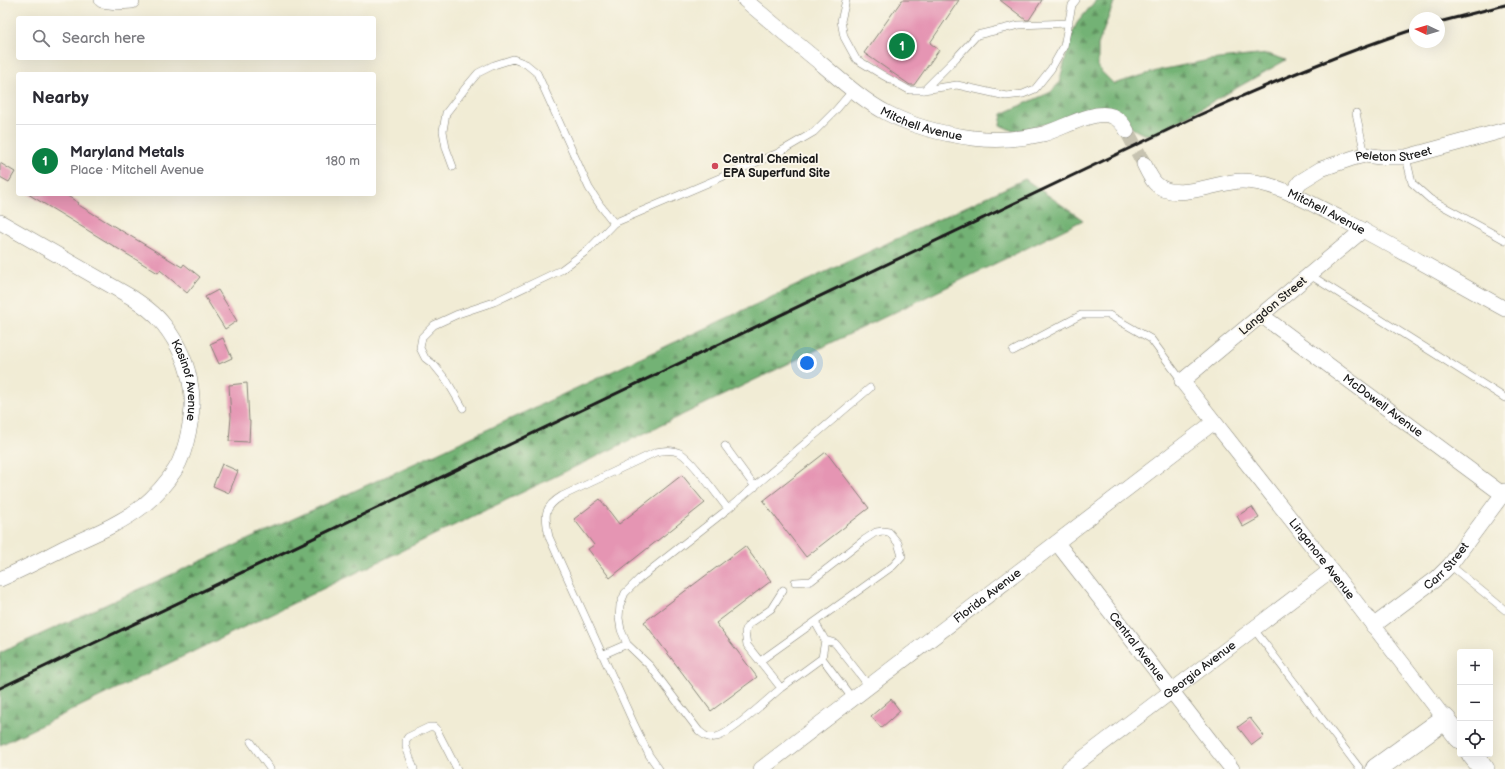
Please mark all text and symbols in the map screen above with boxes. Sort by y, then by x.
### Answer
north arrow [1409,12,1445,48]
search box [16,16,376,60]
icon: search [30,27,52,49]
text: Search here [62,29,145,48]
pin: 1 [889,31,915,61]
text: Nearby [32,88,89,108]
street label: Mitchell Avenue [878,103,963,144]
text: Maryland Metals [70,143,184,162]
street label: Peleton Street [1354,143,1433,165]
place label: Central Chemical EPA Superfund Site [723,152,830,181]
text: 1 [42,153,48,169]
text: 180 m [325,153,360,169]
marker: Central Chemical EPA Superfund Site [710,161,720,171]
text: Place · Mitchell Avenue [70,162,204,178]
street label: Mitchell Avenue [1285,185,1368,238]
street label: Langdon Street [1236,273,1310,339]
street label: Kasinof Avenue [168,337,200,422]
your location [797,353,817,373]
street label: McDowell Avenue [1340,371,1426,440]
street label: Linganore Avenue [1286,515,1358,602]
street label: Carr Street [1420,539,1472,593]
street label: Florida Avenue [951,565,1024,626]
street label: Central Avenue [1106,609,1169,684]
street label: Georgia Avenue [1160,637,1239,702]
map controls [1457,649,1493,757]
button: + [1457,649,1493,685]
button: − [1457,685,1493,721]
button: locate [1457,721,1493,757]

